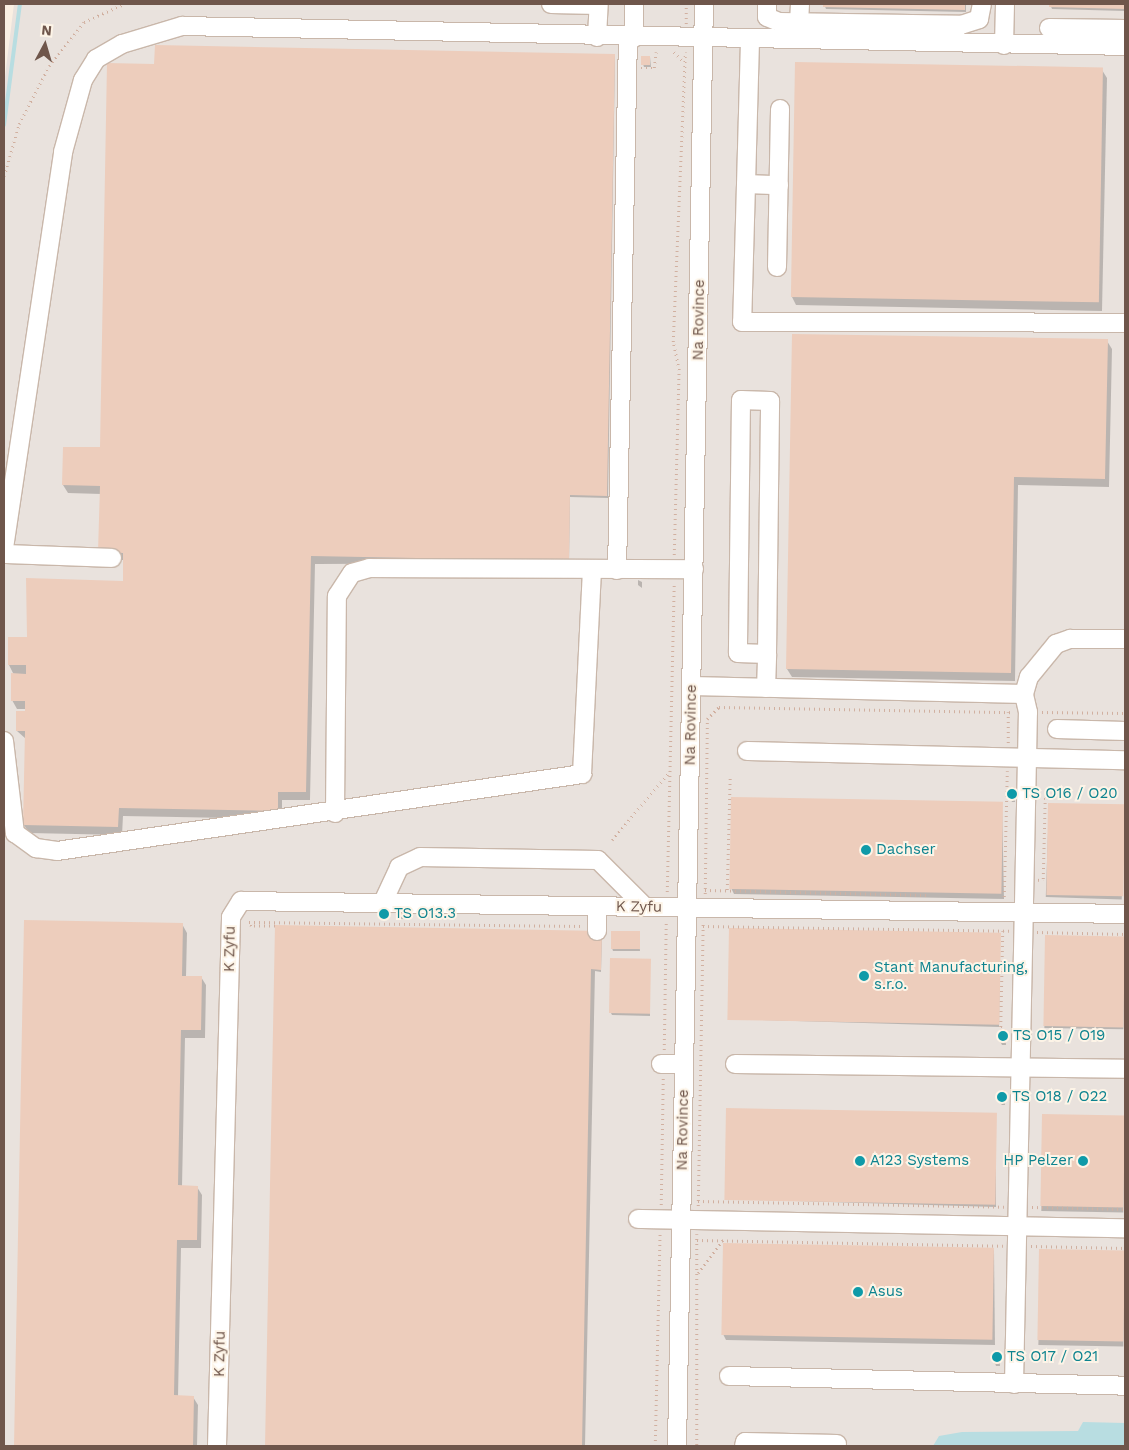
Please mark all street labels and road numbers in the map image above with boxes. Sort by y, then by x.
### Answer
street label: Na Rovince [689,279,709,361]
street label: Na Rovince [681,684,701,766]
street label: K Zyfu [616,898,662,916]
street label: K Zyfu [221,926,239,972]
street label: Na Rovince [673,1089,693,1171]
street label: K Zyfu [211,1331,229,1377]

